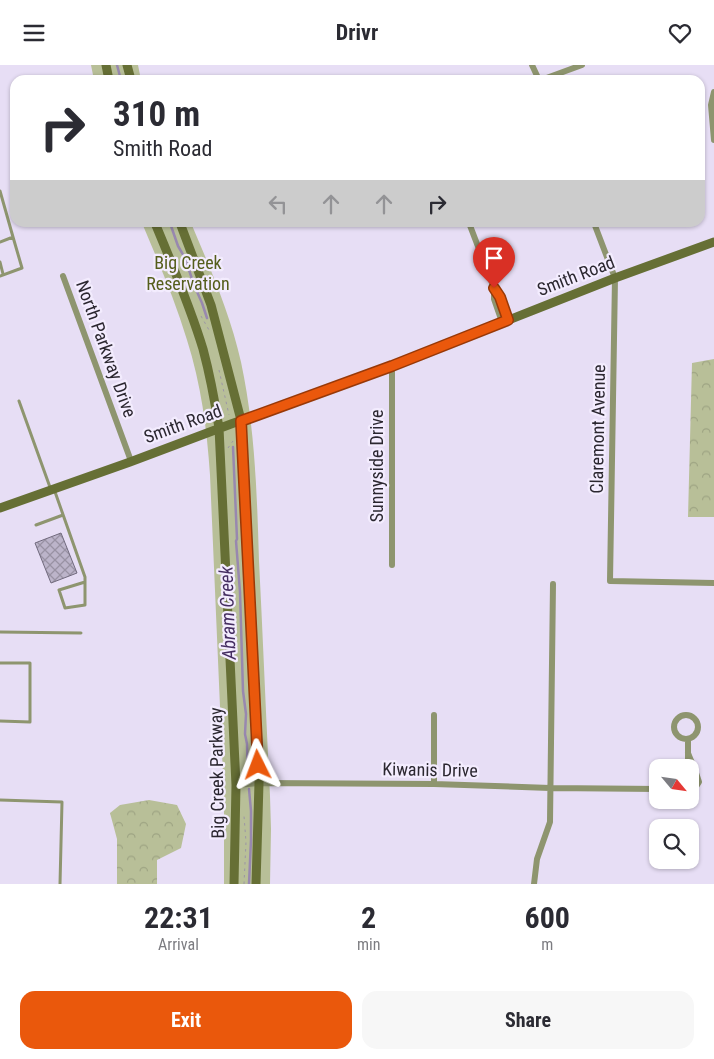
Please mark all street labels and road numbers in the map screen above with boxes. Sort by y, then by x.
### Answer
street label: Smith Road [534,251,618,300]
street label: North Parkway Drive [72,278,141,420]
street label: Claremont Avenue [586,364,609,494]
street label: Smith Road [141,400,225,447]
street label: Sunnyside Drive [366,410,387,522]
street label: Big Creek Parkway [205,707,228,839]
street label: Kiwanis Drive [382,758,478,781]

